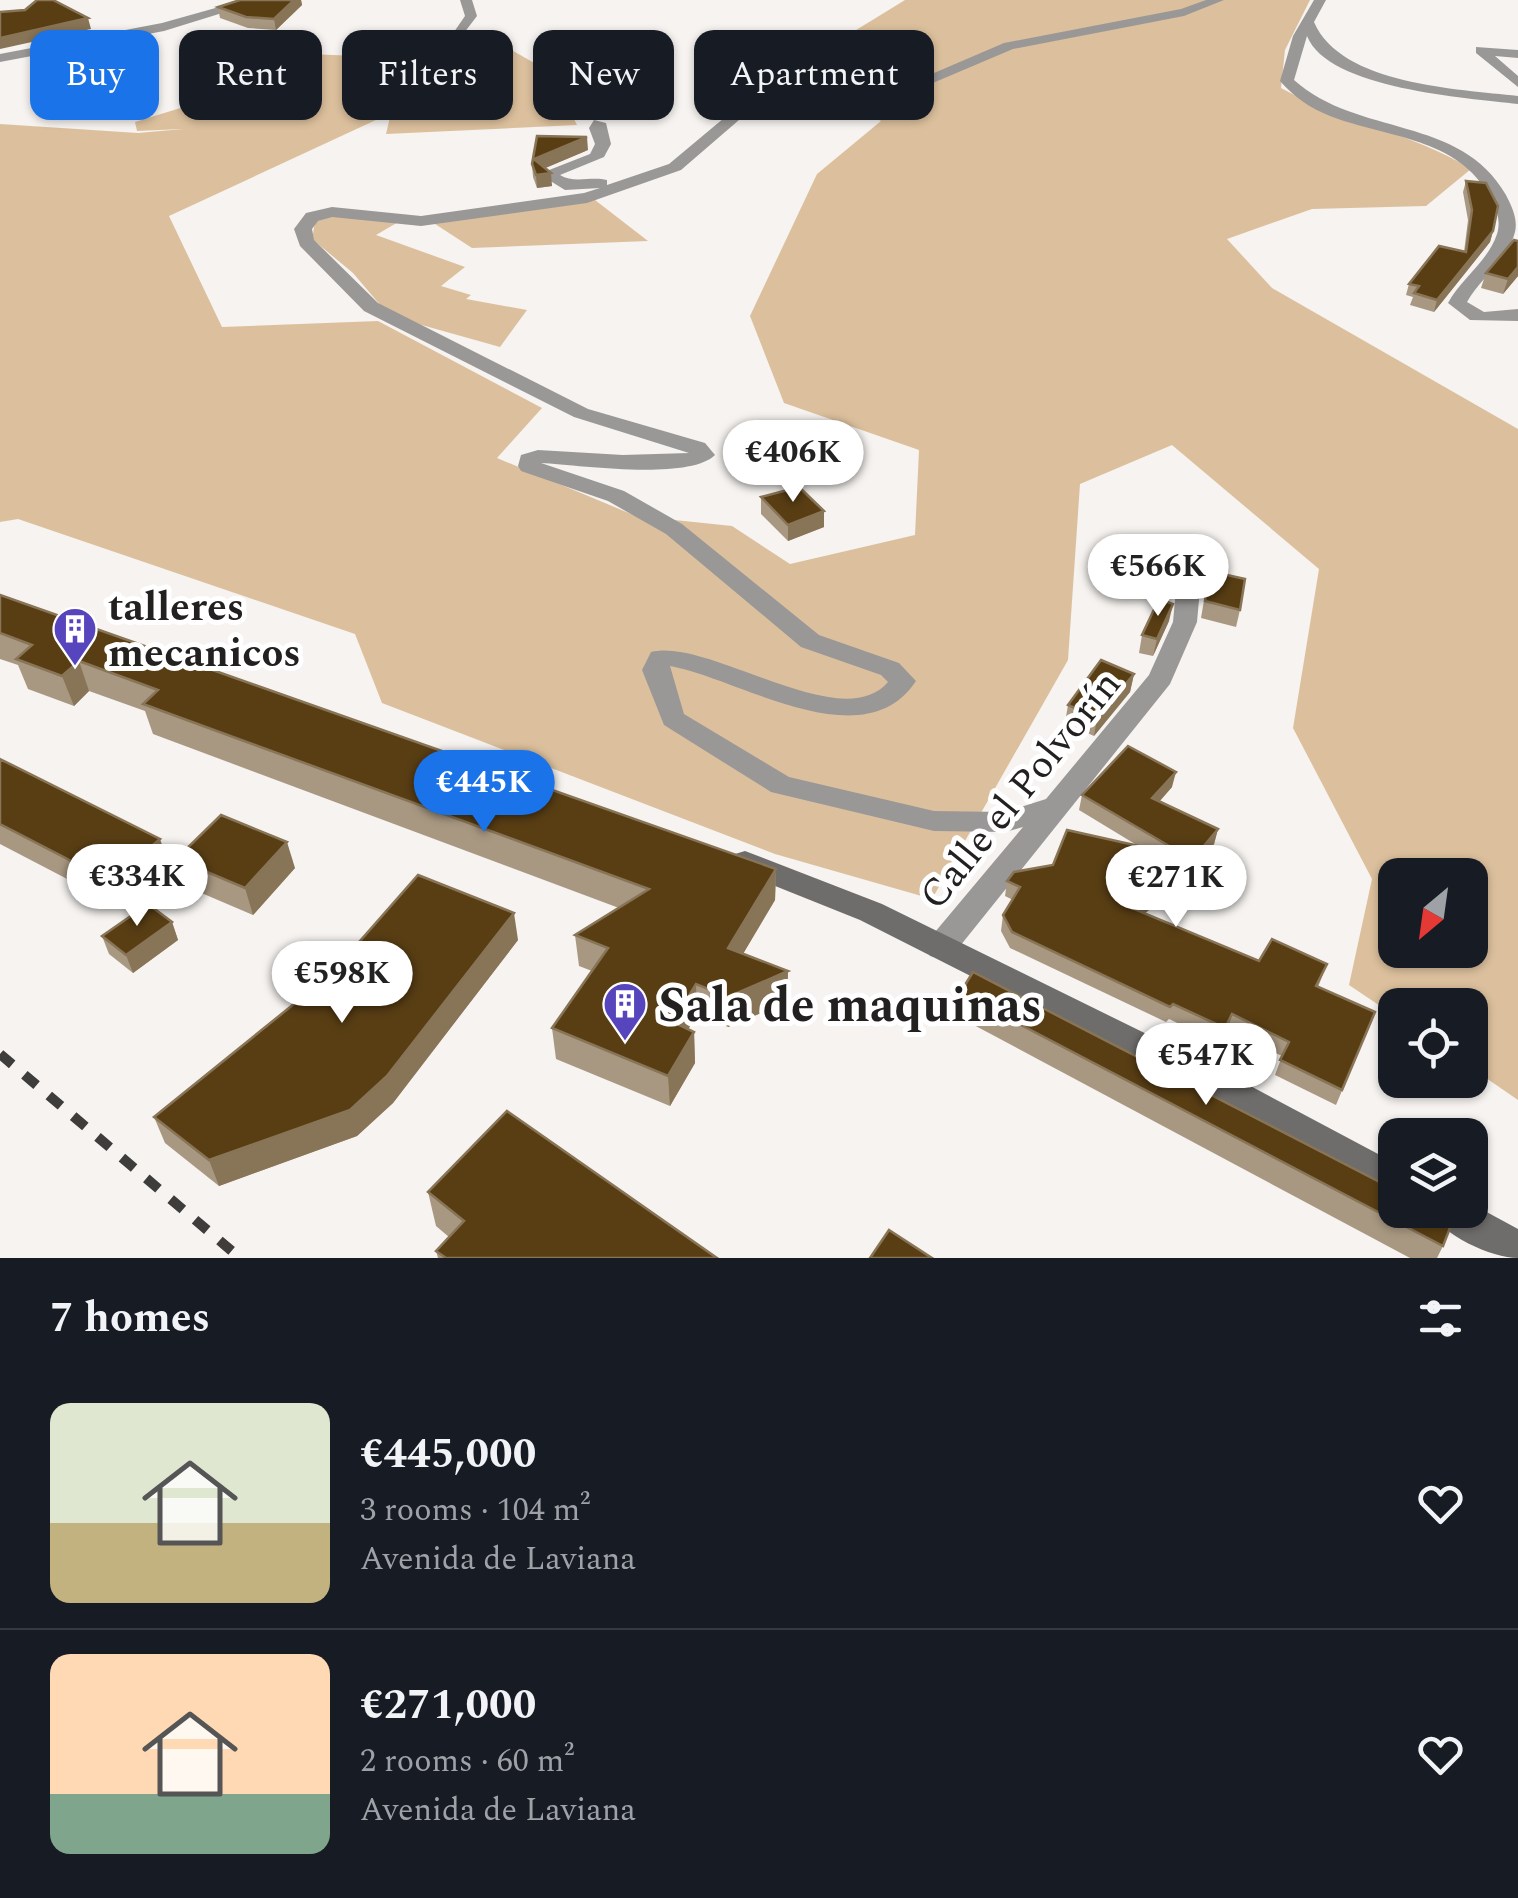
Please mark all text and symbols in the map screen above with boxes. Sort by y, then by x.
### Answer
chip: Buy [30,30,159,120]
chip: Rent [179,30,322,120]
chip: Filters [342,30,513,120]
chip: New [533,30,674,120]
chip: Apartment [694,30,934,120]
pin: €406K [723,420,863,505]
text: €406K [745,428,841,477]
pin: €566K [1088,534,1228,619]
text: €566K [1110,542,1206,591]
place label: talleres mecanicos [108,578,301,685]
building icon: talleres mecanicos [52,606,98,667]
street label: Calle el Polvorín [905,658,1137,924]
pin: €445K [414,750,554,835]
text: €445K [436,758,532,807]
pin: €334K [67,844,207,929]
pin: €271K [1106,845,1246,930]
text: €334K [89,852,185,901]
text: €271K [1128,853,1224,902]
north arrow [1378,858,1488,968]
map controls [1378,858,1488,1228]
pin: €598K [272,941,412,1026]
text: €598K [294,949,390,998]
place label: Sala de maquinas [658,970,1042,1043]
building icon: Sala de maquinas [602,981,648,1042]
button: locate [1378,988,1488,1098]
pin: €547K [1136,1023,1276,1108]
text: €547K [1158,1031,1254,1080]
button: layers [1378,1118,1488,1228]
text: 7 homes [50,1287,210,1350]
icon: filters [1413,1291,1468,1346]
text: €445,000 [360,1423,536,1486]
icon: home [130,1443,250,1563]
icon: heart [1413,1476,1468,1531]
text: 3 rooms · 104 m² [360,1486,590,1535]
text: Avenida de Laviana [360,1535,636,1584]
text: €271,000 [360,1674,536,1737]
icon: home [130,1694,250,1814]
icon: heart [1413,1727,1468,1782]
text: 2 rooms · 60 m² [360,1737,574,1786]
text: Avenida de Laviana [360,1786,636,1835]

